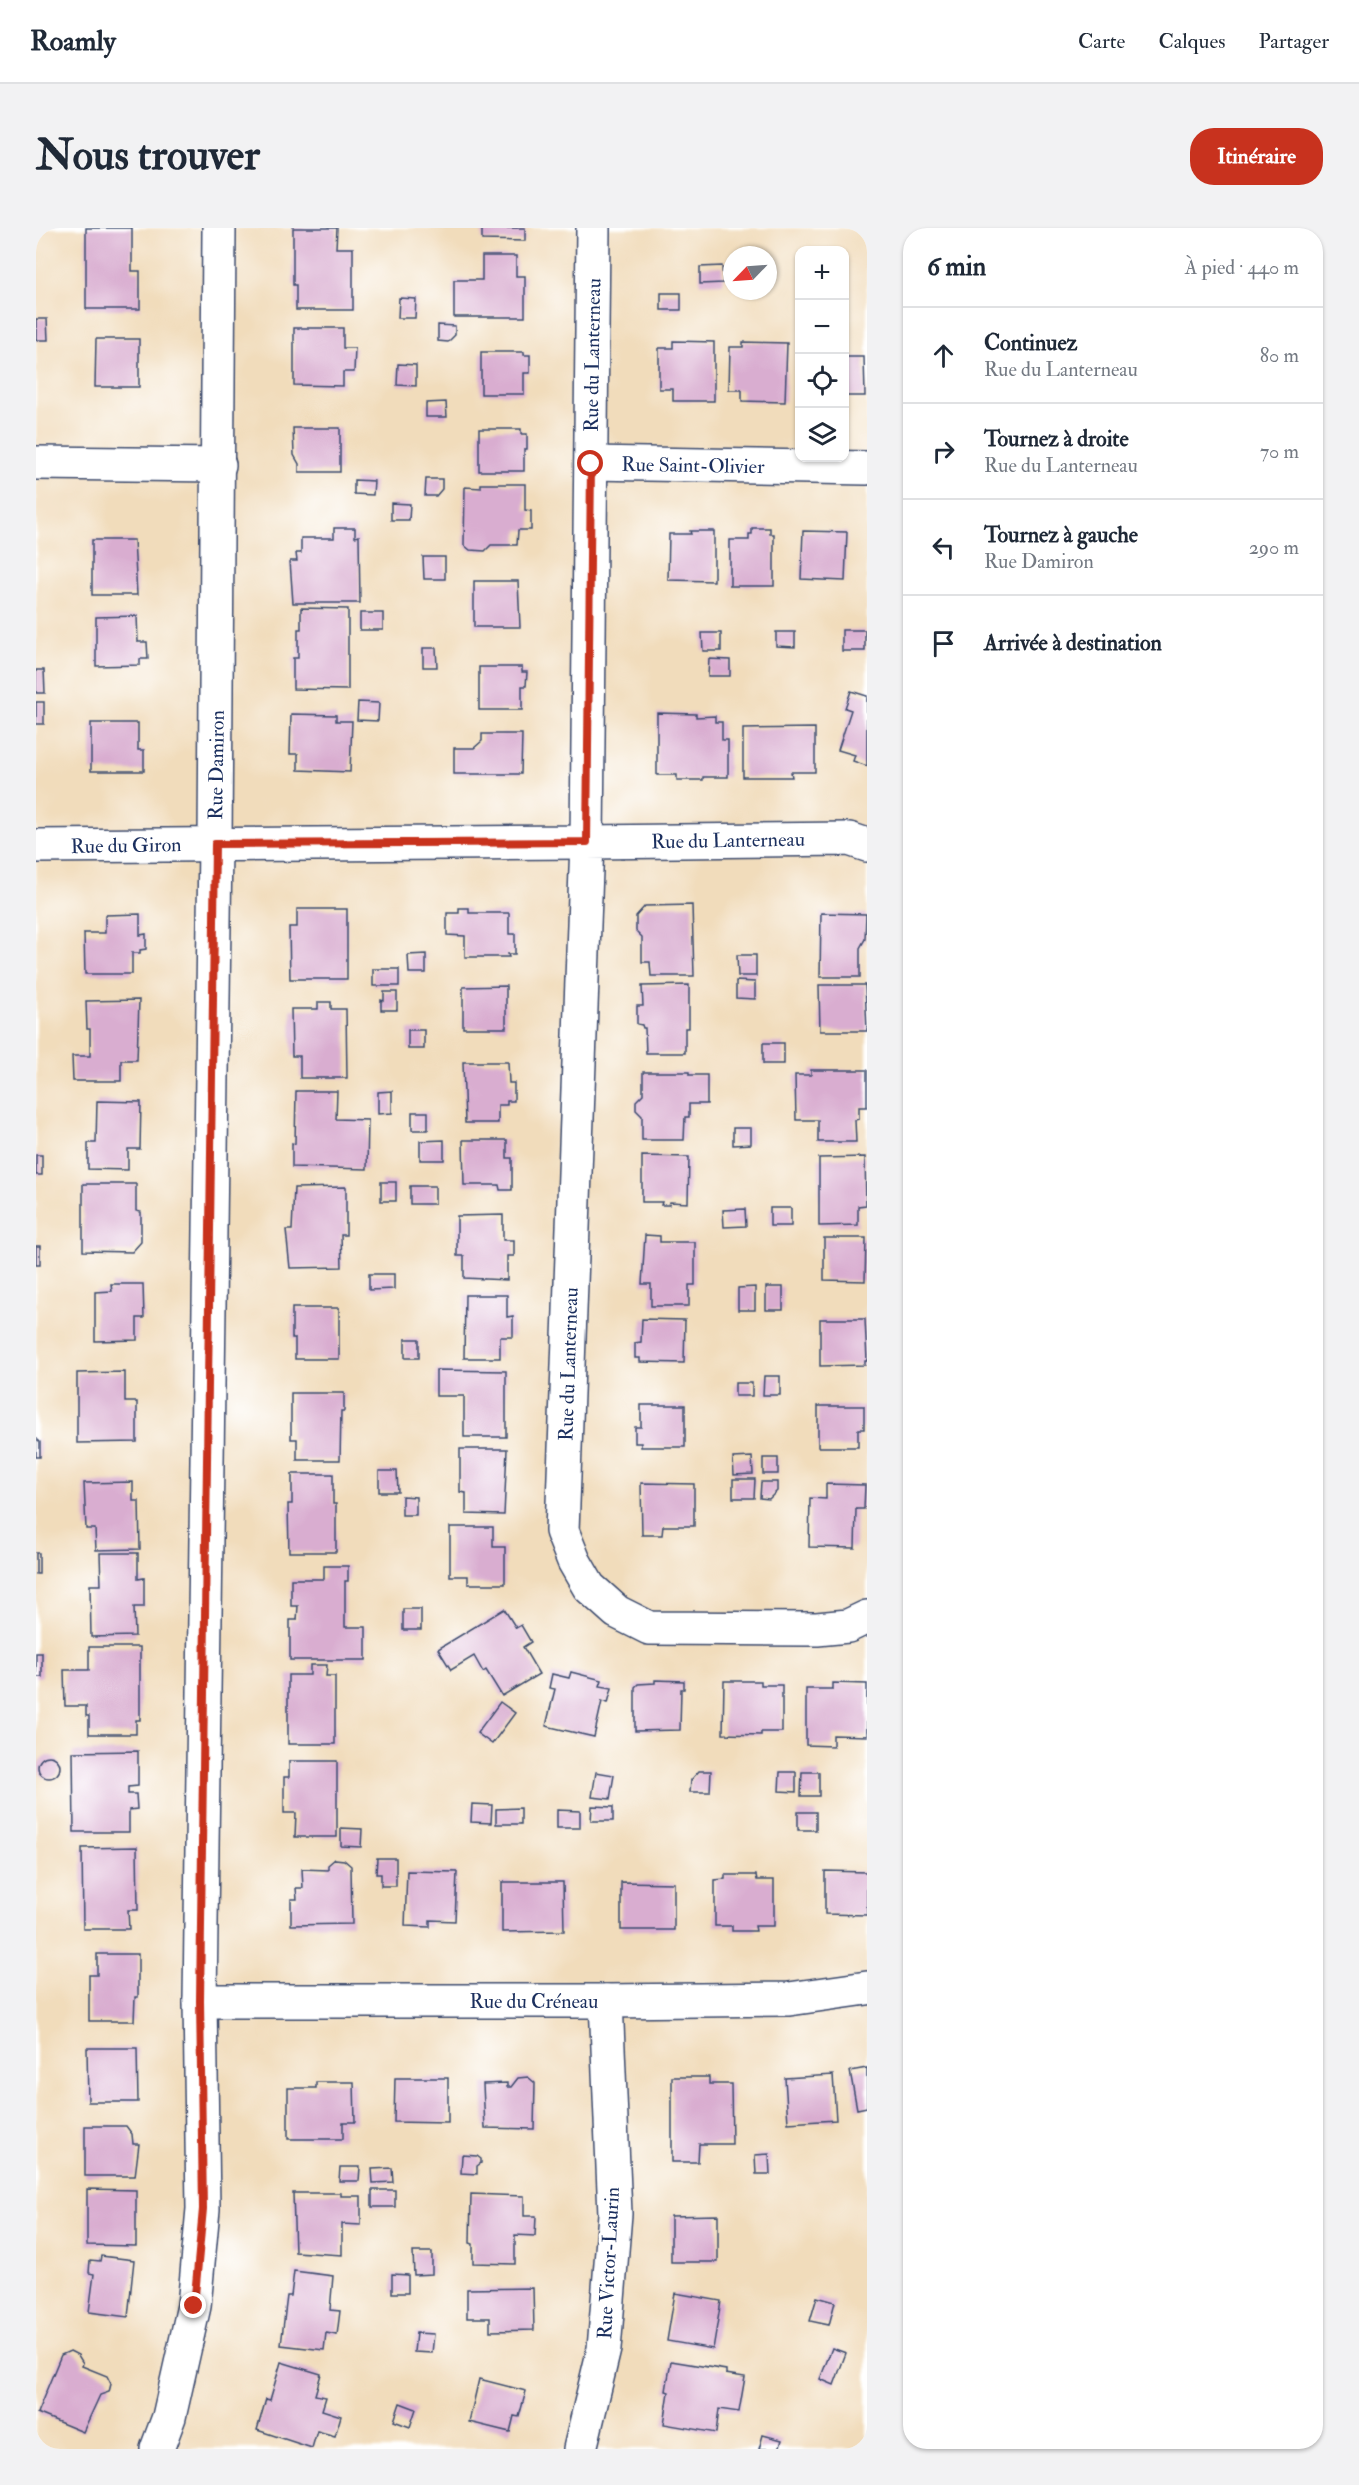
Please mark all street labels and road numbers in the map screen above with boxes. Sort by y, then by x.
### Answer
street label: Rue du Lanterneau [579,278,606,432]
street label: Rue Saint-Olivier [621,452,765,479]
street label: Rue Damiron [203,710,230,820]
street label: Rue du Lanterneau [651,827,805,854]
street label: Rue du Giron [70,832,182,859]
street label: Rue du Lanterneau [553,1287,584,1441]
street label: Rue du Créneau [470,1989,598,2014]
street label: Rue Victor-Laurin [592,2186,625,2340]

